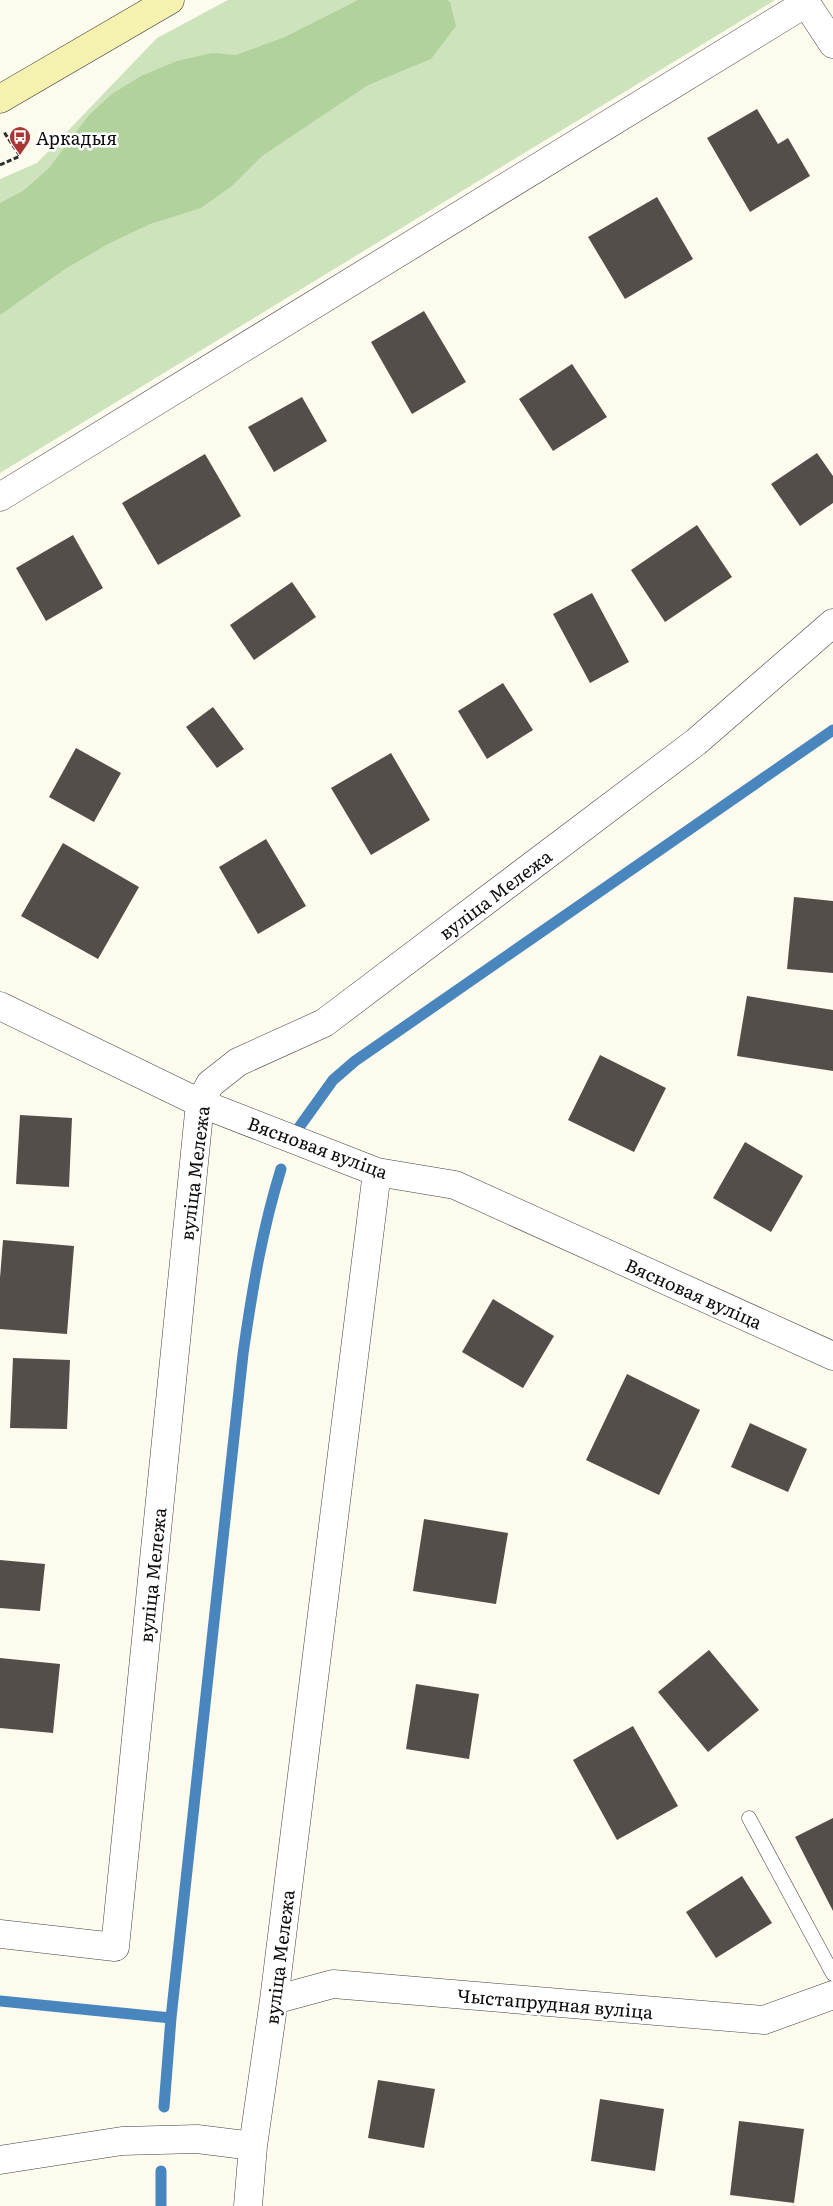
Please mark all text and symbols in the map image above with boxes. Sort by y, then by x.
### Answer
place label: Аркадыя [36,124,117,151]
bus stop icon: Аркадыя [8,125,32,156]
street label: вуліца Мележа [433,842,557,946]
street label: вуліца Мележа [172,1104,216,1242]
street label: Вясновая вуліца [244,1109,392,1185]
street label: Вясновая вуліца [621,1251,767,1335]
street label: вуліца Мележа [131,1506,173,1644]
street label: вуліца Мележа [257,1888,301,2026]
street label: Чыстапрудная вуліца [456,1981,654,2025]

